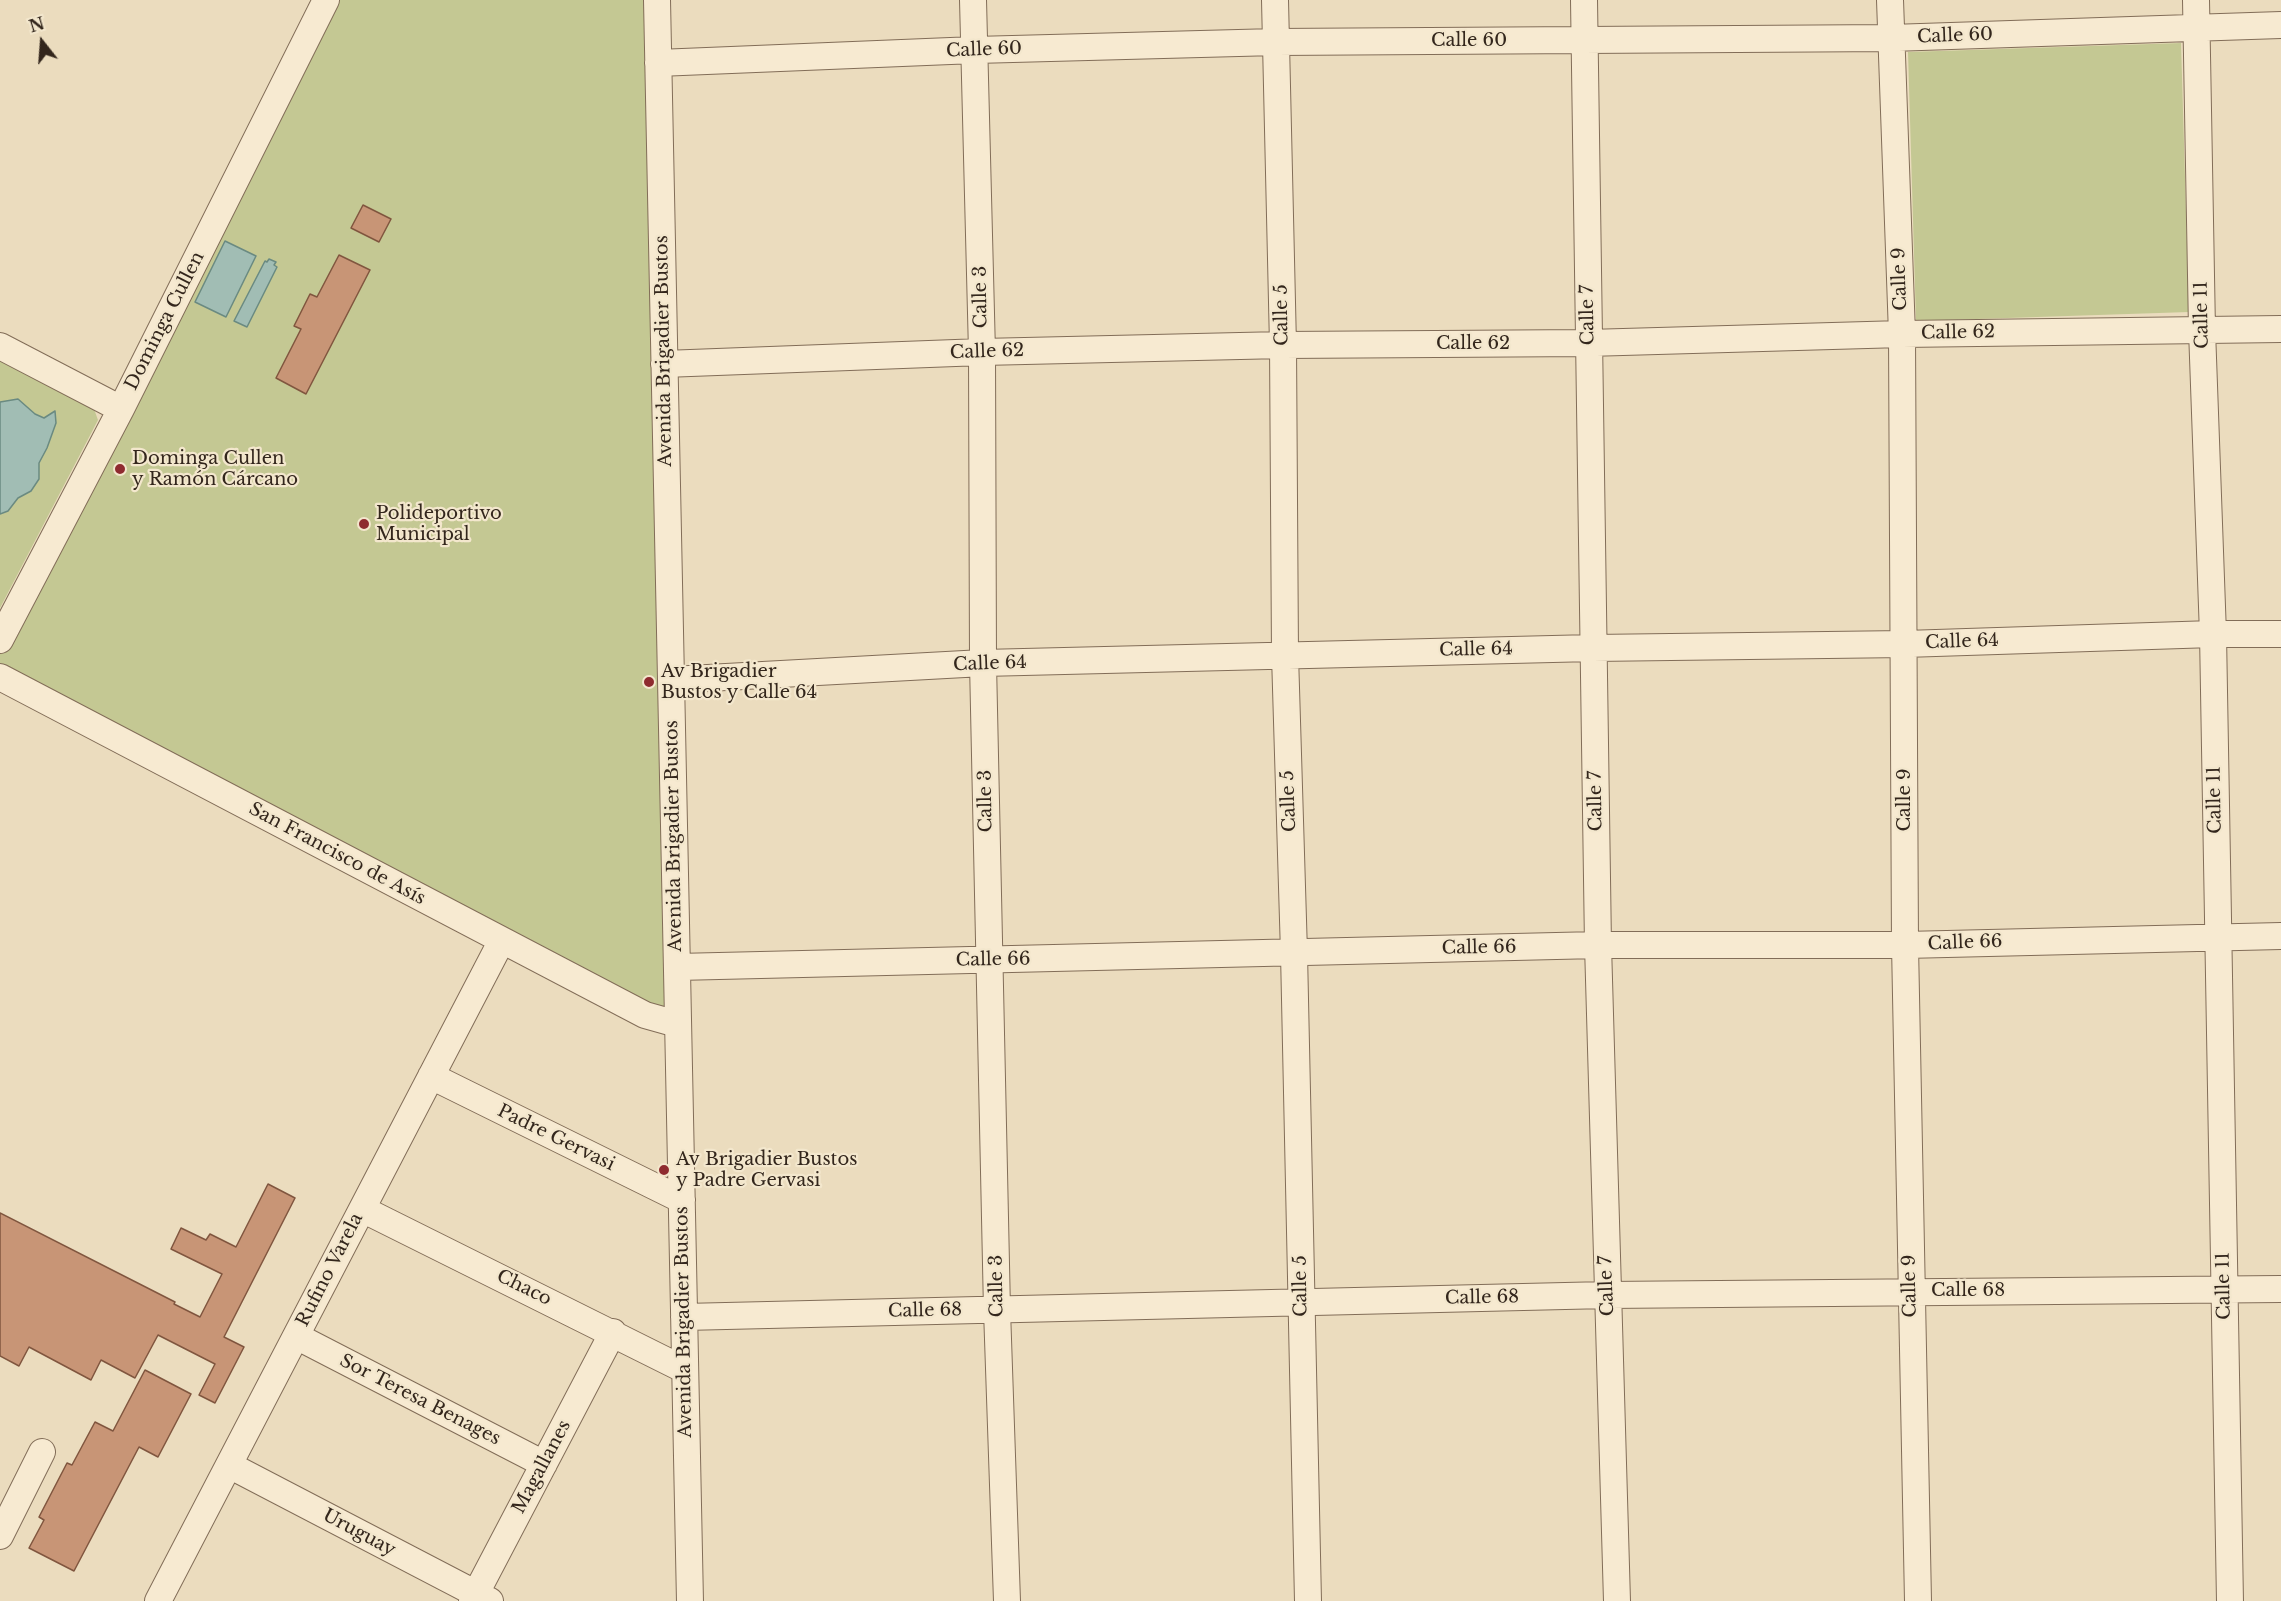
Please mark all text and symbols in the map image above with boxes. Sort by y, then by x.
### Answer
north arrow [12,12,72,72]
text: N [27,13,47,37]
street label: Calle 60 [1917,24,1993,48]
street label: Calle 60 [1431,30,1507,52]
street label: Calle 60 [946,38,1022,62]
street label: Avenida Brigadier Bustos [651,235,677,467]
street label: Calle 9 [1888,247,1912,311]
street label: Dominga Cullen [121,248,209,394]
street label: Calle 3 [970,265,992,329]
street label: Calle 11 [2191,281,2213,349]
street label: Calle 5 [1271,284,1293,346]
street label: Calle 7 [1577,285,1599,345]
street label: Calle 62 [1921,322,1995,344]
street label: Calle 62 [1436,333,1510,355]
street label: Calle 62 [950,340,1024,364]
place label: Dominga Cullen y Ramón Cárcano [132,448,298,490]
marker: Dominga Cullen y Ramón Cárcano [113,462,127,476]
place label: Polideportivo Municipal [376,503,502,546]
marker: Polideportivo Municipal [357,517,371,531]
street label: Calle 64 [1925,630,1999,654]
street label: Calle 64 [1439,639,1513,661]
street label: Calle 64 [953,652,1027,676]
place label: Av Brigadier Bustos y Calle 64 [661,661,817,704]
marker: Av Brigadier Bustos y Calle 64 [642,675,656,689]
street label: Avenida Brigadier Bustos [661,720,687,952]
street label: Calle 11 [2204,766,2226,834]
street label: Calle 9 [1894,768,1916,832]
street label: Calle 3 [975,769,997,833]
street label: Calle 5 [1277,770,1301,832]
street label: Calle 7 [1585,771,1607,831]
street label: San Francisco de Asís [245,798,429,910]
street label: Calle 66 [1927,931,2003,955]
street label: Calle 66 [1441,937,1517,959]
street label: Calle 66 [955,949,1031,971]
street label: Padre Gervasi [494,1100,618,1176]
place label: Av Brigadier Bustos y Padre Gervasi [676,1149,857,1192]
marker: Av Brigadier Bustos y Padre Gervasi [657,1163,671,1177]
street label: Avenida Brigadier Bustos [671,1206,697,1438]
street label: Rufino Varela [292,1210,368,1330]
street label: Calle 11 [2213,1252,2235,1320]
street label: Calle 3 [986,1254,1008,1318]
street label: Calle 9 [1899,1254,1921,1318]
street label: Calle 5 [1290,1255,1312,1317]
street label: Calle 7 [1595,1255,1619,1317]
street label: Chaco [493,1266,555,1310]
street label: Calle 68 [1931,1280,2005,1302]
street label: Calle 68 [1445,1287,1519,1309]
street label: Calle 68 [888,1300,962,1322]
street label: Sor Teresa Benages [336,1350,504,1450]
street label: Magallanes [508,1416,576,1518]
street label: Uruguay [319,1505,399,1561]

